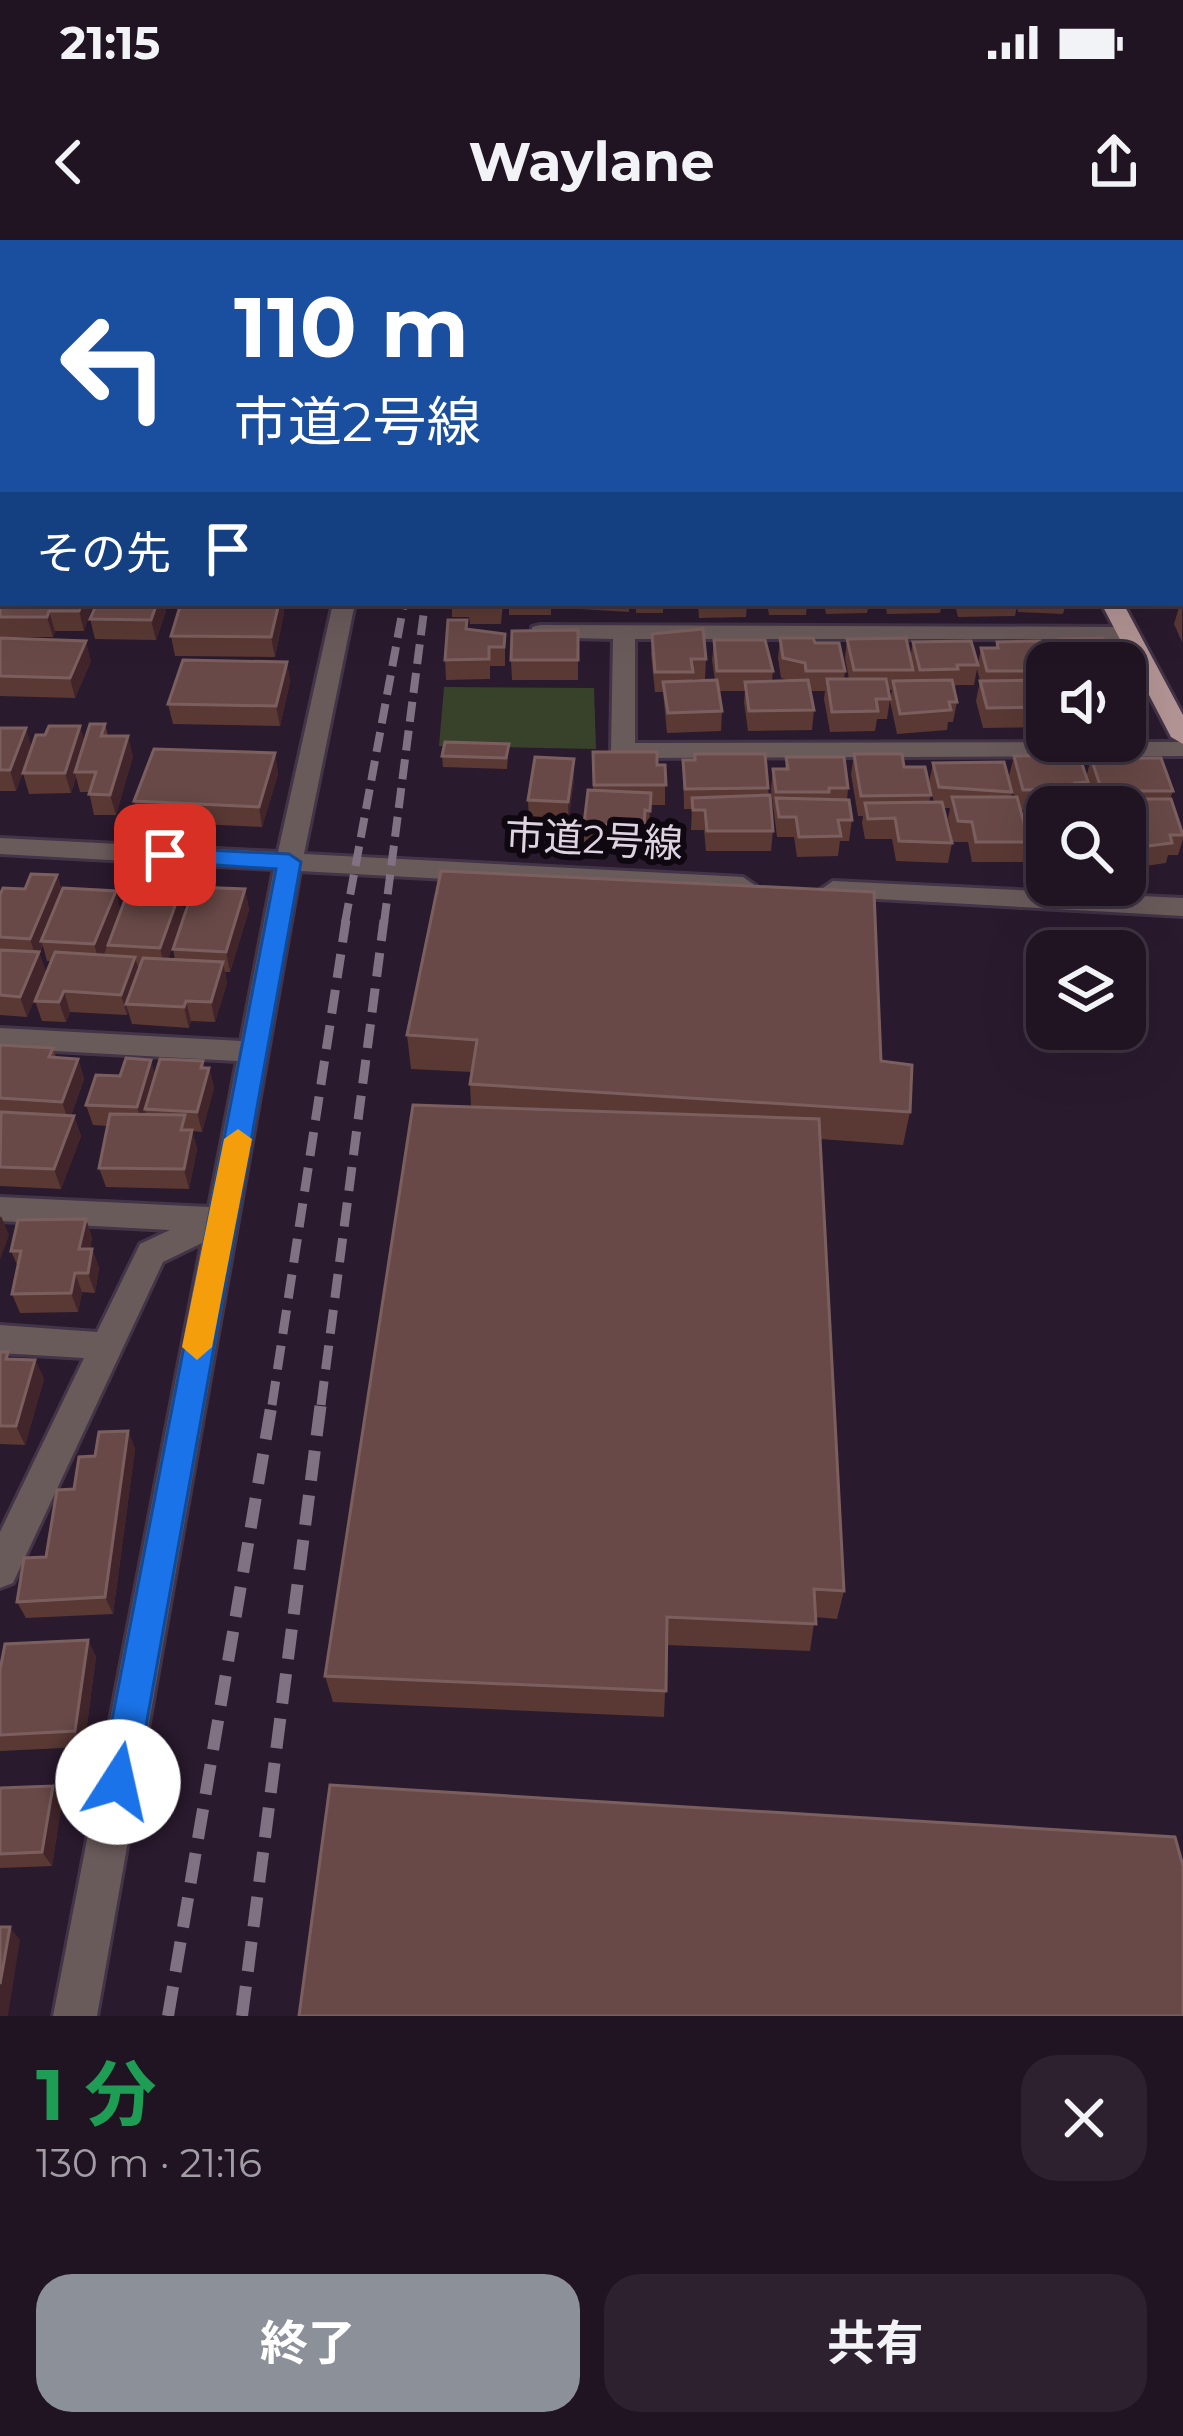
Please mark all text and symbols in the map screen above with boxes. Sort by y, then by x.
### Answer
text: 21:15 [60,15,160,70]
icon: back [36,129,102,195]
text: Waylane [468,129,715,195]
icon: share [1081,129,1147,195]
text: 110 m [234,276,469,378]
icon: left [36,288,192,444]
text: 市道2号線 [234,389,481,455]
icon: arrive [195,516,261,582]
text: その先 [36,525,171,580]
map controls [1026,642,1146,1050]
button: sound [1026,642,1146,762]
button: search [1026,786,1146,906]
pin [114,804,216,906]
street label: 市道2号線 [504,810,684,868]
icon: arrive [132,822,198,888]
button: layers [1026,930,1146,1050]
position arrow [55,1719,181,1845]
text: 1 分 [36,2050,157,2138]
button: close [1021,2055,1147,2181]
text: 130 m · 21:16 [36,2139,262,2187]
button: 終了 [36,2274,580,2412]
button: 共有 [604,2274,1147,2412]

